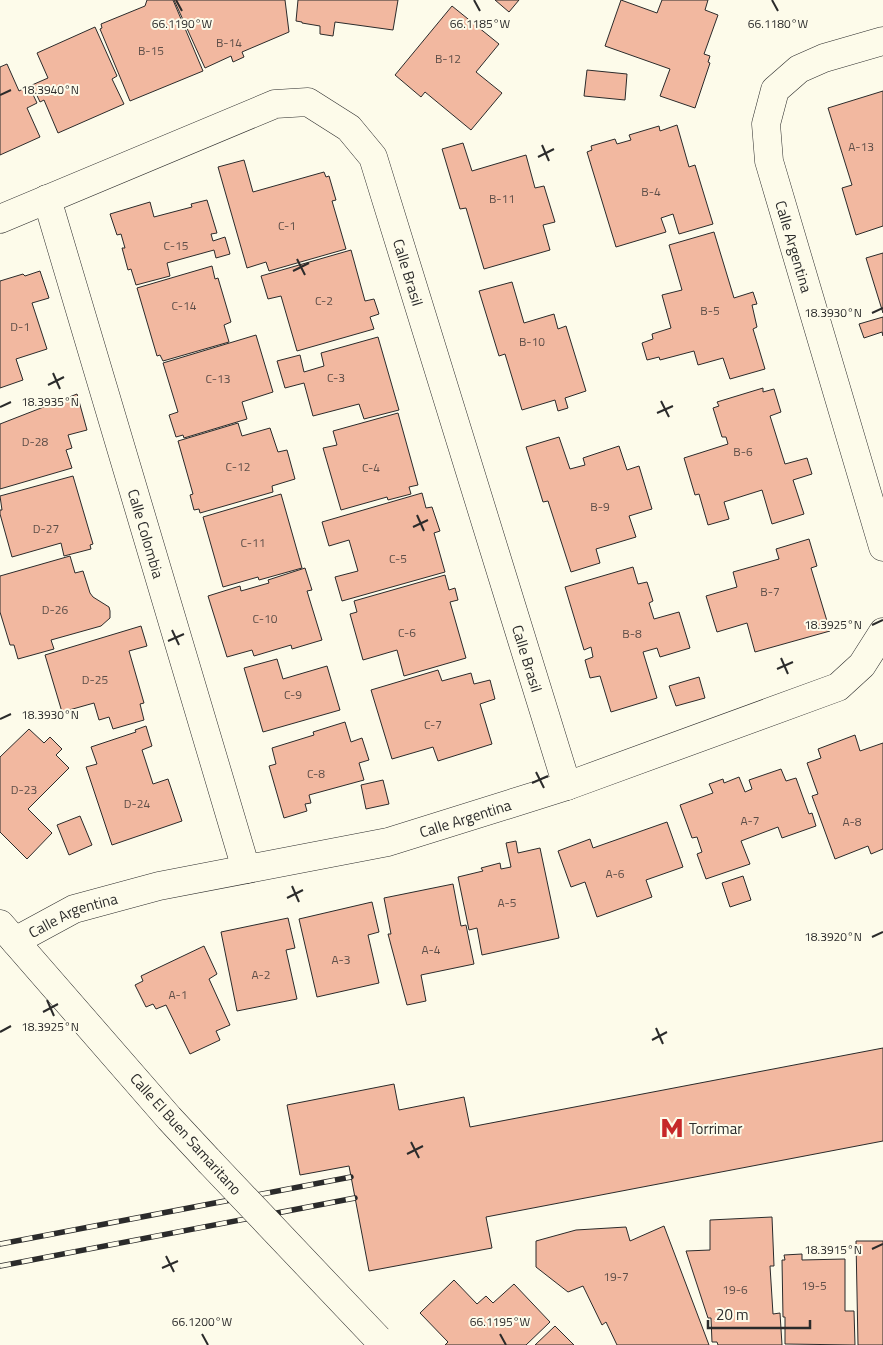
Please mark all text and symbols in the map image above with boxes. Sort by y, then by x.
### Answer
text: 66.1190°W [152,14,212,33]
text: 66.1185°W [450,14,510,33]
text: 66.1180°W [748,14,808,33]
house number: B-14 [216,33,242,52]
house number: B-15 [138,41,164,60]
house number: B-12 [435,49,461,68]
text: 18.3940°N [21,80,79,99]
house number: A-13 [848,137,874,156]
house number: B-4 [641,182,661,201]
house number: B-11 [489,189,515,208]
street label: Calle Argentina [770,198,819,296]
house number: C-1 [278,216,296,235]
house number: C-15 [164,236,189,255]
street label: Calle Brasil [387,236,430,309]
house number: C-2 [315,291,333,310]
house number: C-14 [172,296,197,315]
house number: B-5 [700,301,720,320]
text: 18.3930°N [804,303,862,322]
house number: D-1 [10,317,30,336]
house number: B-10 [519,332,545,351]
house number: C-3 [327,368,345,387]
house number: C-13 [206,369,230,388]
text: 18.3935°N [21,392,79,411]
house number: D-28 [22,432,48,451]
house number: B-6 [733,442,753,461]
house number: C-12 [226,457,250,476]
house number: C-4 [362,458,380,477]
street label: Calle Colombia [122,486,171,581]
house number: B-9 [590,497,610,516]
house number: D-27 [33,519,59,538]
house number: C-11 [241,533,265,552]
house number: C-5 [389,549,407,568]
house number: B-7 [760,582,780,601]
house number: D-26 [42,600,68,619]
house number: C-10 [253,609,278,628]
text: 18.3925°N [804,615,862,634]
street label: Calle Brasil [506,622,549,695]
house number: C-6 [398,623,416,642]
house number: B-8 [622,624,642,643]
house number: D-25 [82,670,108,689]
house number: C-9 [284,685,302,704]
text: 18.3930°N [21,705,79,724]
house number: C-7 [424,715,442,734]
house number: C-8 [307,764,325,783]
house number: D-23 [11,780,37,799]
street label: Calle Argentina [416,793,514,843]
house number: D-24 [124,794,150,813]
house number: A-7 [740,811,760,830]
house number: A-8 [842,812,862,831]
house number: A-6 [605,864,625,883]
street label: Calle Argentina [24,886,120,943]
house number: A-5 [497,893,517,912]
text: 18.3920°N [804,927,862,946]
house number: A-4 [421,940,441,959]
house number: A-3 [331,950,351,969]
house number: A-2 [251,965,271,984]
house number: A-1 [168,985,188,1004]
text: 18.3925°N [21,1017,79,1036]
street label: Calle El Buen Samaritano [125,1068,247,1200]
metro station icon: Torrimar [659,1115,685,1141]
place label: Torrimar [689,1117,742,1140]
text: 18.3915°N [804,1240,862,1259]
house number: 19-7 [603,1267,629,1286]
house number: 19-5 [801,1276,827,1295]
house number: 19-6 [722,1280,748,1299]
scale bar [708,1298,810,1330]
text: 20 m [716,1303,749,1326]
text: 66.1200°W [172,1312,232,1331]
text: 66.1195°W [470,1312,530,1331]

